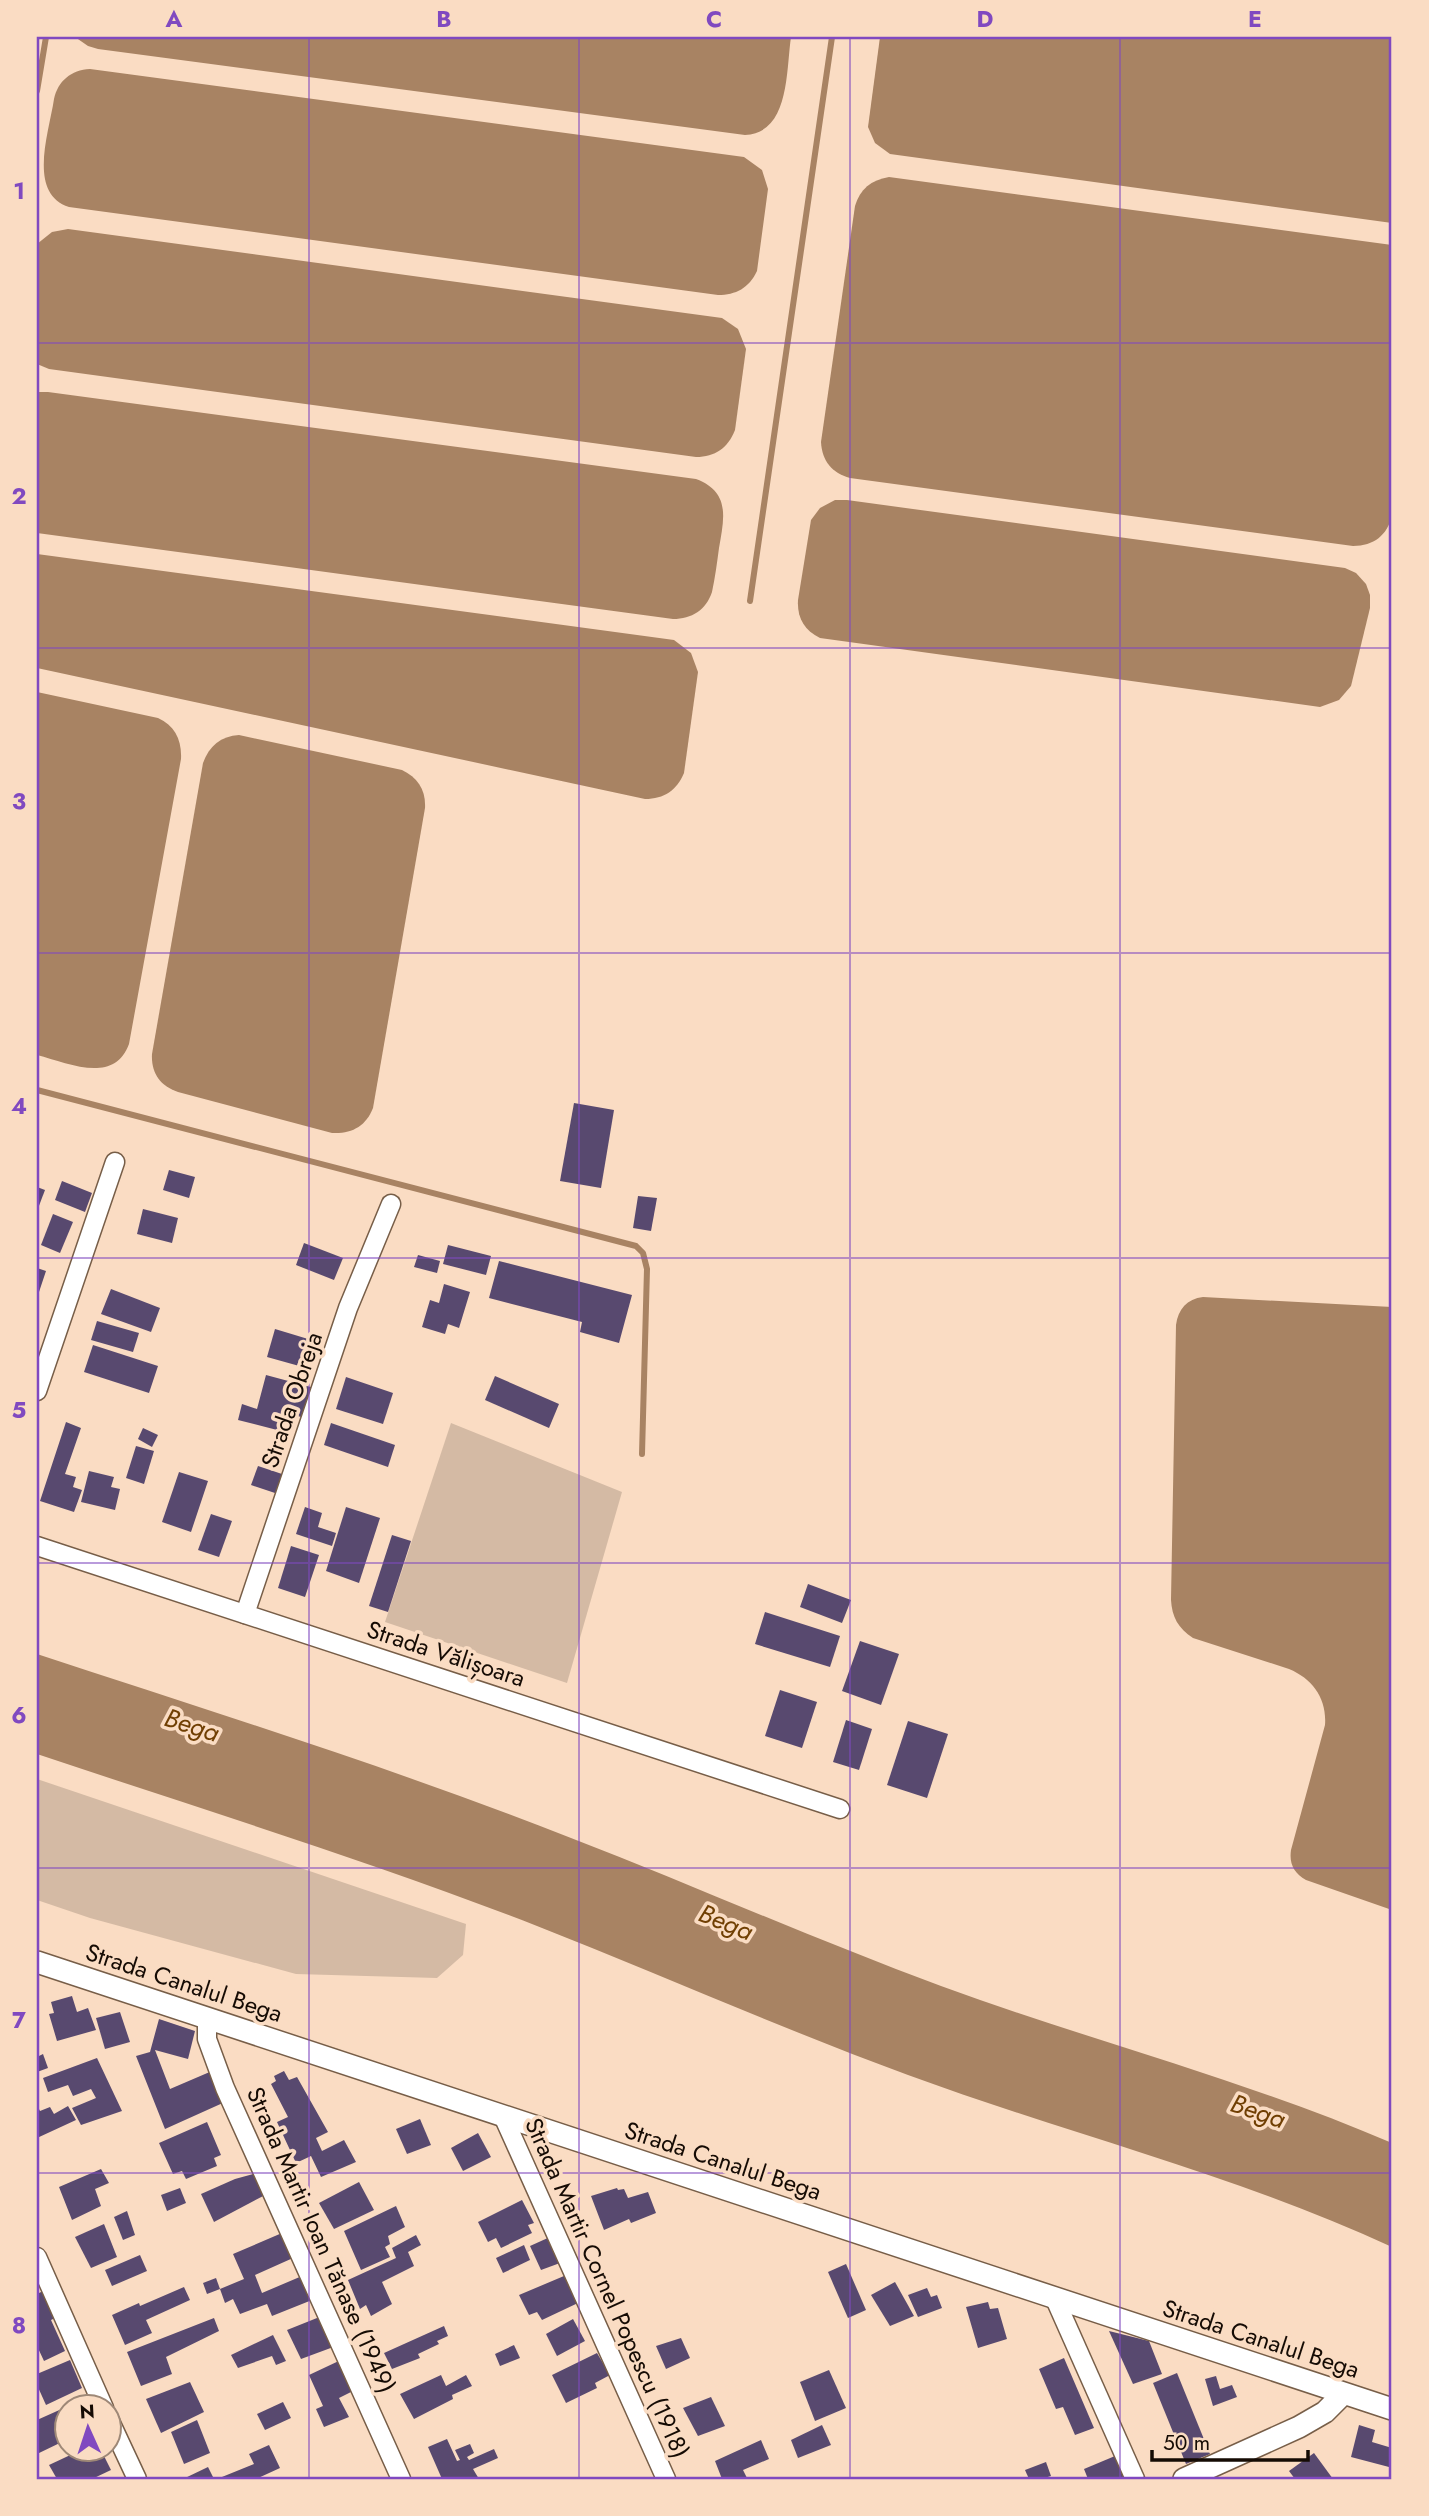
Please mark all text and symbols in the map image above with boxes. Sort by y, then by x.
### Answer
text: A [165,2,183,36]
text: B [436,2,452,36]
text: C [706,2,722,36]
text: D [977,2,994,36]
text: E [1248,2,1262,36]
text: 1 [13,174,25,208]
text: 2 [11,479,27,513]
text: 3 [12,784,26,818]
text: 4 [11,1089,27,1123]
street label: Strada Obreja [252,1327,331,1472]
text: 5 [12,1393,26,1427]
street label: Strada Vălișoara [363,1611,530,1696]
text: 6 [11,1698,27,1732]
water label: Bega [160,1698,225,1752]
water label: Bega [693,1894,760,1950]
street label: Strada Canalul Bega [81,1934,287,2031]
text: 7 [12,2003,26,2037]
street label: Strada Martir Ioan Tănase (1949) [238,2081,405,2398]
water label: Bega [1225,2084,1291,2138]
street label: Strada Martir Cornel Popescu (1918) [516,2112,699,2464]
street label: Strada Canalul Bega [620,2112,826,2209]
street label: Strada Canalul Bega [1158,2290,1364,2387]
text: 8 [12,2308,26,2342]
north arrow [52,2394,122,2464]
text: N [79,2398,95,2425]
scale bar [1152,2418,1308,2462]
text: 50 m [1163,2428,1210,2458]

